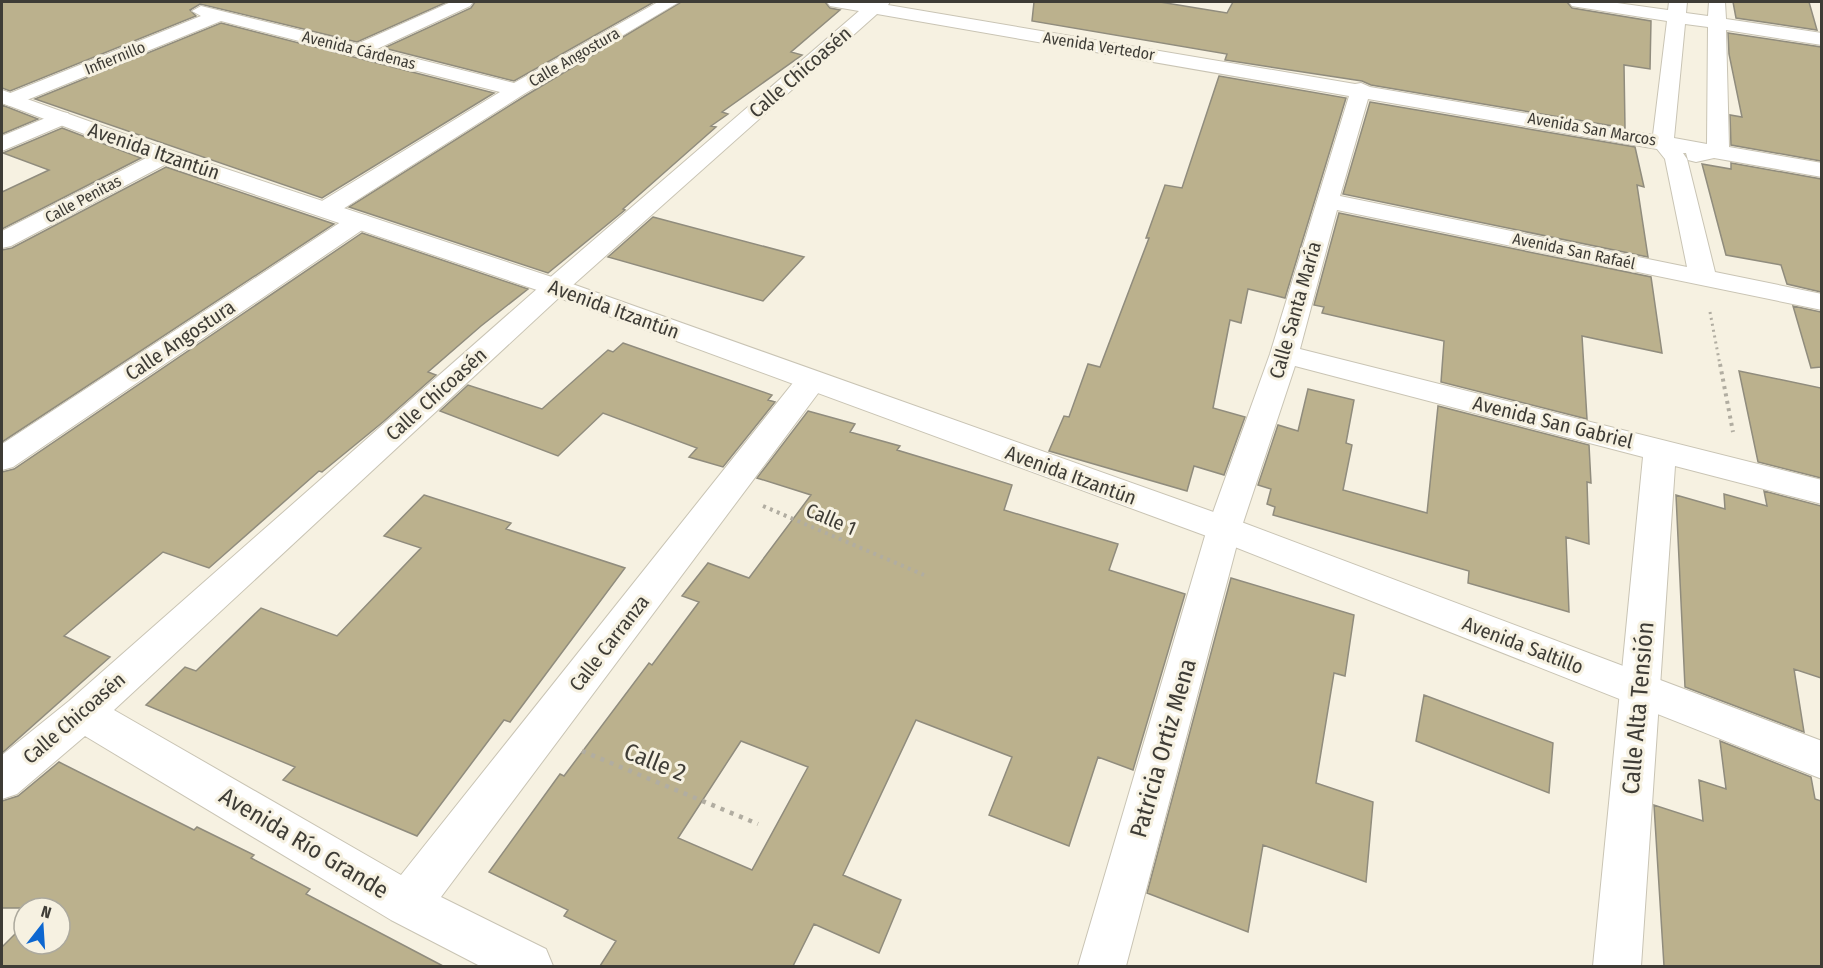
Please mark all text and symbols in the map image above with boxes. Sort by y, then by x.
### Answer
street label: Calle Chicoasén [744,21,856,123]
street label: Calle Angostura [525,23,623,91]
street label: Avenida Cárdenas [300,27,418,73]
street label: Avenida Vertedor [1042,28,1157,64]
street label: Infiernillo [82,37,148,79]
street label: Avenida San Marcos [1526,108,1658,150]
street label: Avenida Itzantún [85,117,223,185]
street label: Calle Penitas [42,171,125,227]
street label: Avenida San Rafaél [1511,229,1637,273]
street label: Calle Santa María [1264,239,1326,381]
street label: Avenida Itzantún [545,274,683,344]
street label: Calle Angostura [121,295,239,385]
street label: Calle Chicoasén [381,342,491,446]
street label: Avenida San Gabriel [1471,391,1635,453]
street label: Avenida Itzantún [1002,440,1140,510]
street label: Calle 1 [802,498,860,540]
street label: Calle Carranza [564,590,654,696]
street label: Avenida Saltillo [1459,611,1587,679]
street label: Calle Alta Tensión [1616,620,1660,796]
street label: Patricia Ortiz Mena [1124,655,1202,841]
street label: Calle Chicoasén [18,667,130,769]
street label: Calle 2 [620,737,690,787]
street label: Avenida Río Grande [215,782,393,904]
north arrow [12,896,72,956]
text: N [39,902,54,923]

